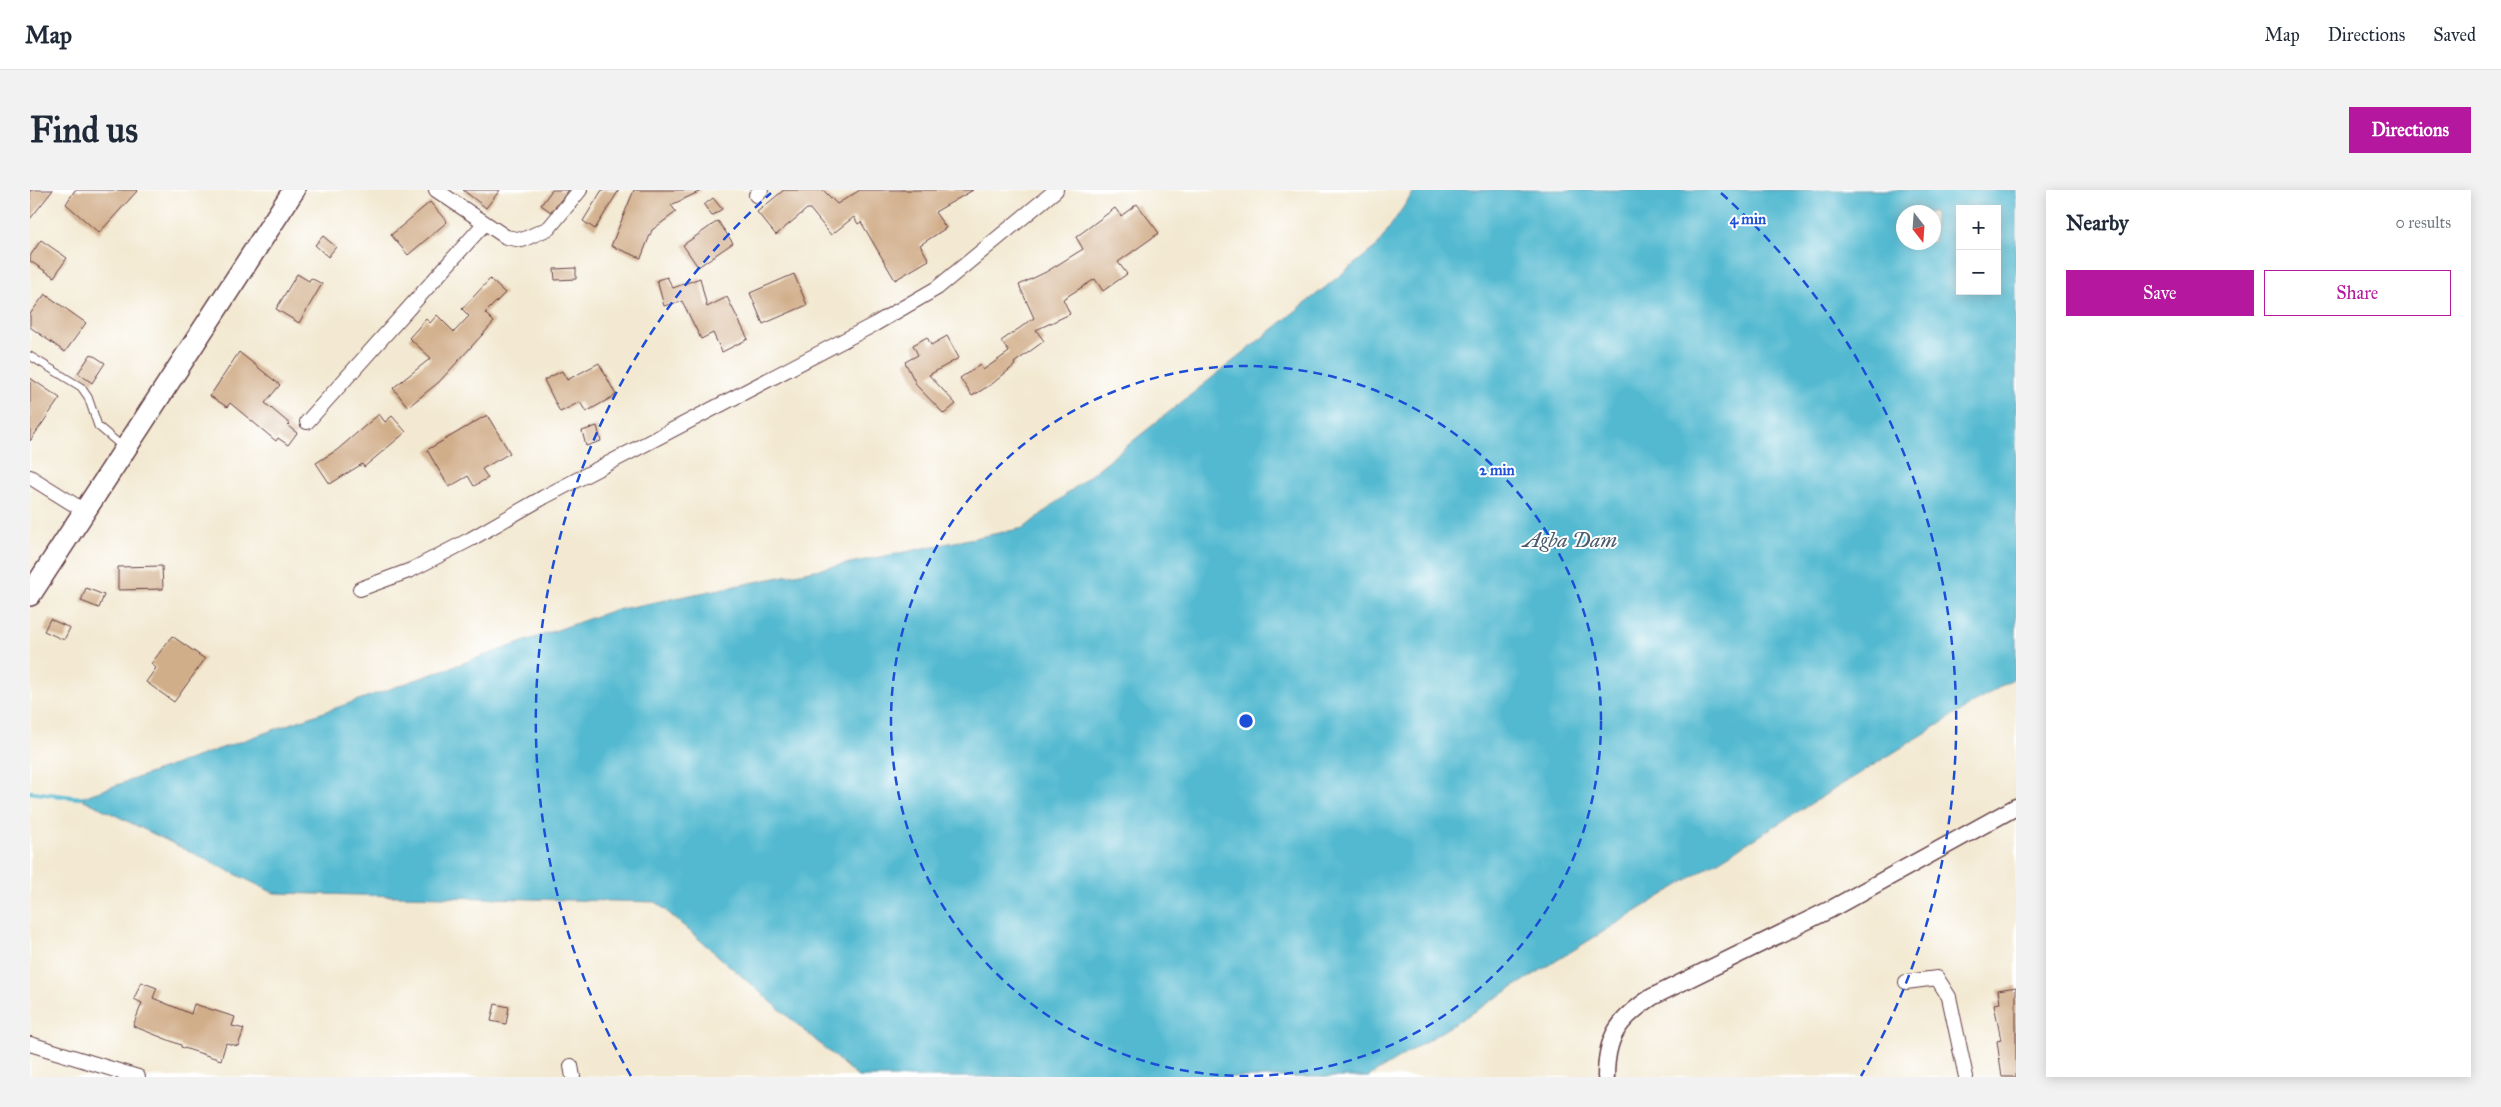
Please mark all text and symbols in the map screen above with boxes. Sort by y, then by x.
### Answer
text: Map [25,20,72,50]
text: Map [2264,24,2300,46]
text: Directions [2328,24,2405,46]
text: Saved [2433,24,2476,46]
button: Directions [2349,107,2471,153]
text: Find us [30,109,138,152]
north arrow [1896,205,1941,250]
map controls [1956,205,2001,295]
button: + [1956,205,2001,250]
text: 4 min [1730,210,1767,229]
text: Nearby [2066,210,2129,236]
text: 0 results [2396,213,2451,232]
button: − [1956,250,2001,295]
button: Save [2066,270,2254,316]
button: Share [2264,270,2451,316]
text: 2 min [1479,461,1516,479]
water label: Agba Dam [1521,527,1617,553]
centre of rings [1237,712,1255,730]

